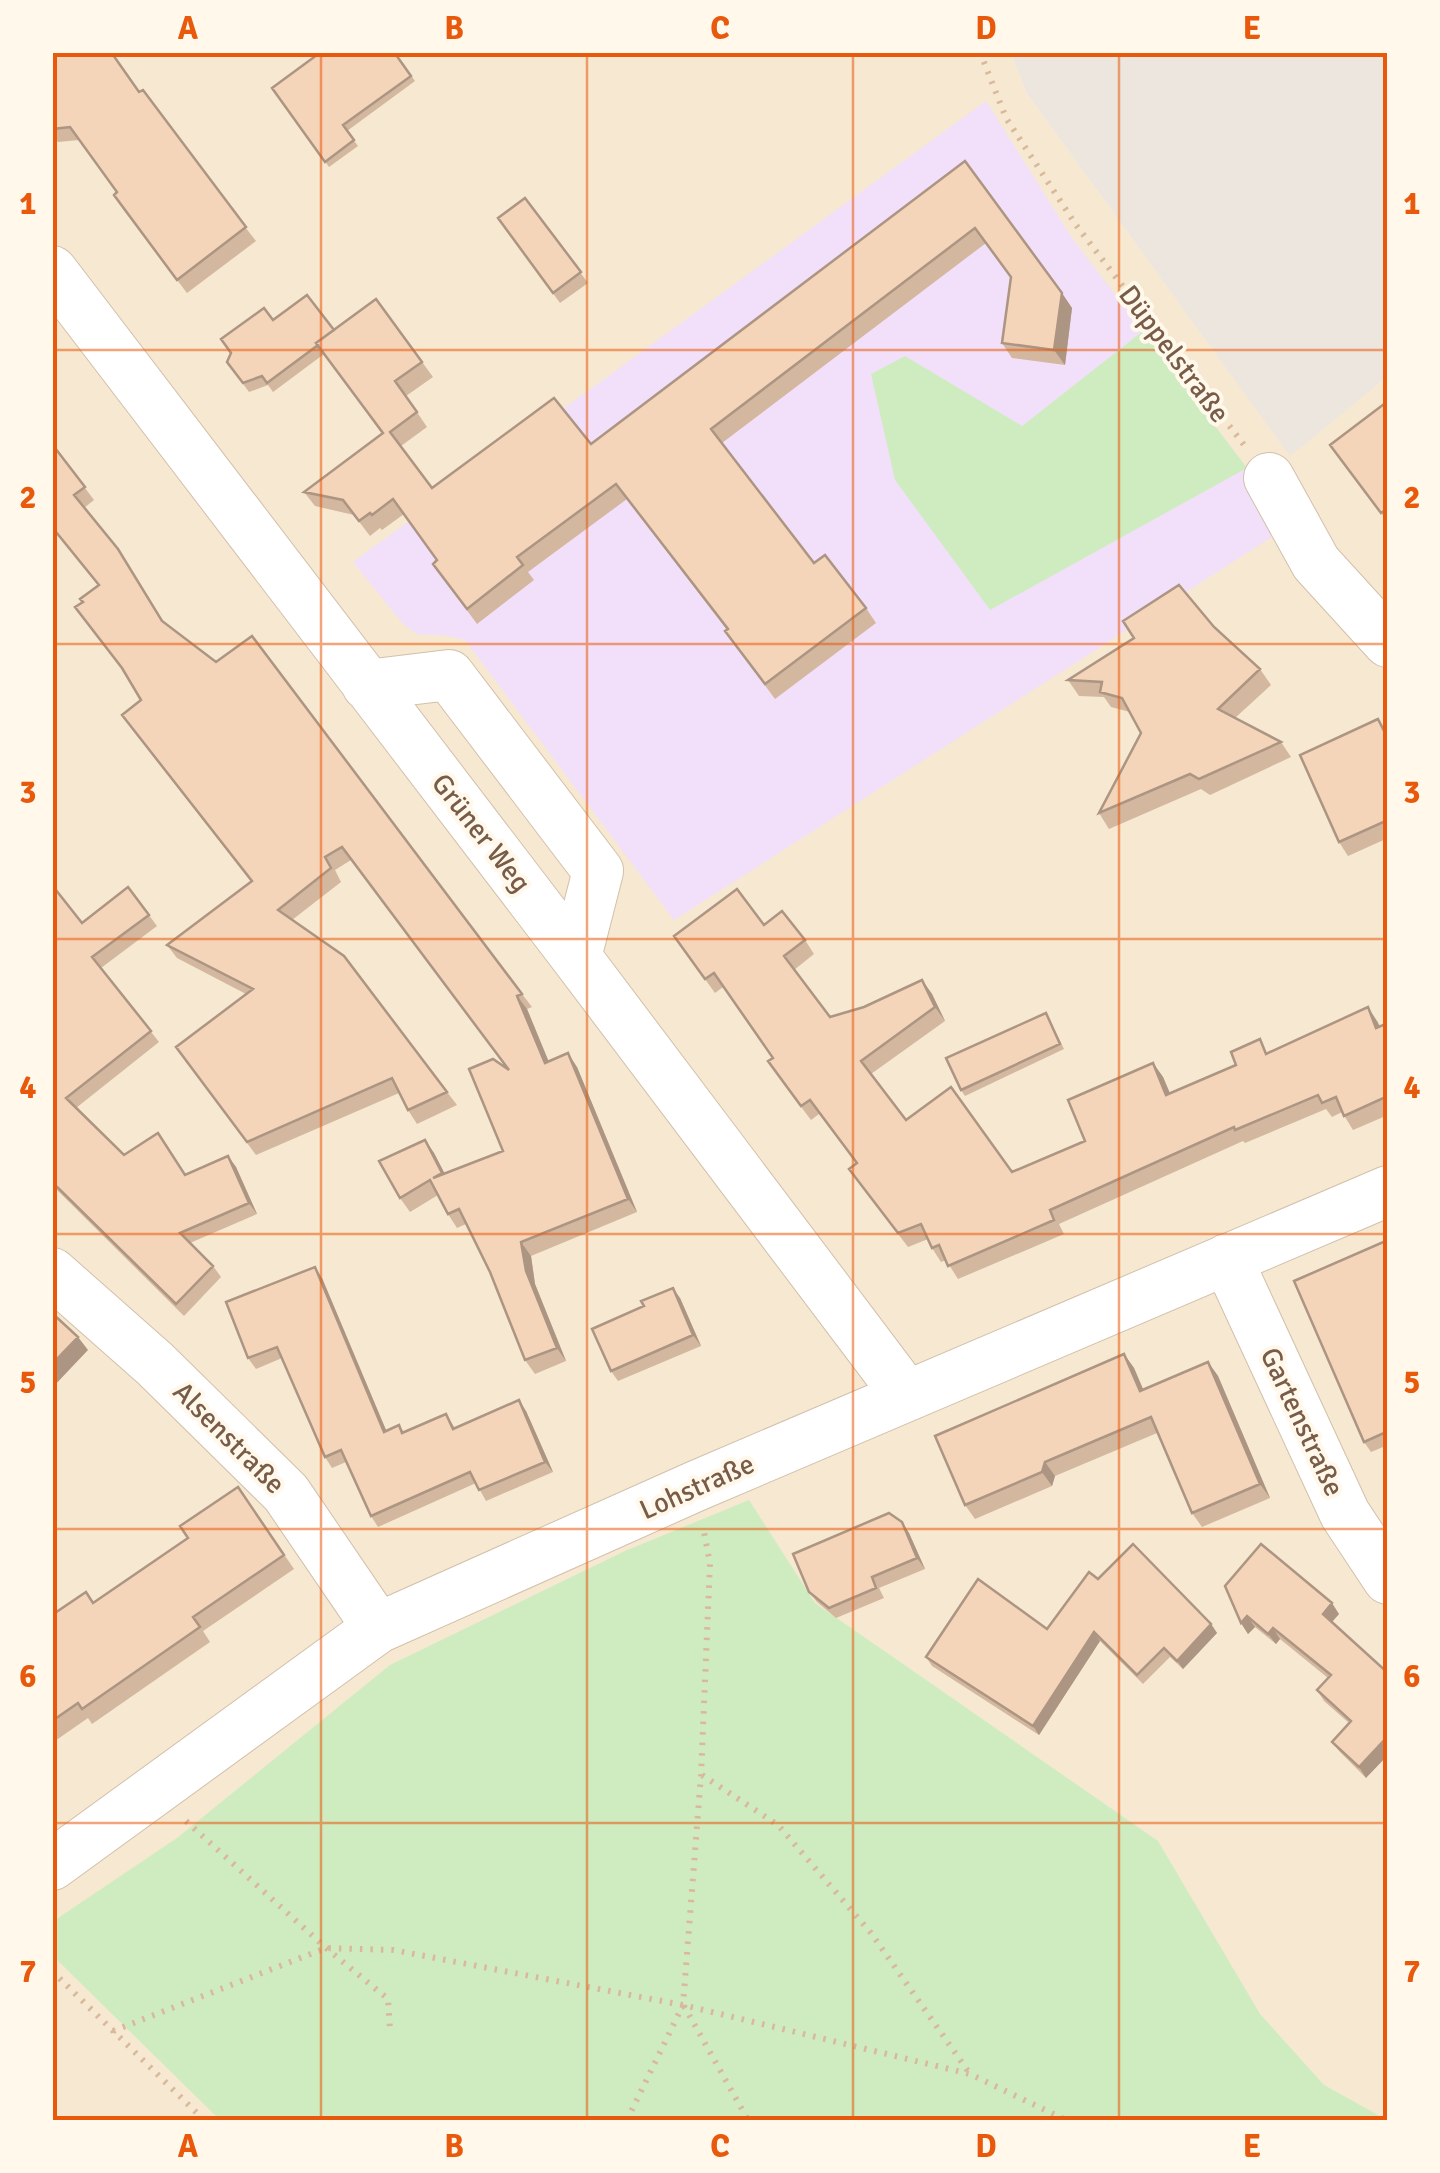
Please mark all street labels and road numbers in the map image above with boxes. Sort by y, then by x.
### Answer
street label: Düppelstraße [1111,279,1237,429]
street label: Grüner Weg [424,767,538,899]
street label: Gartenstraße [1253,1342,1351,1502]
street label: Alsenstraße [166,1375,292,1501]
street label: Lohstraße [635,1447,759,1527]

